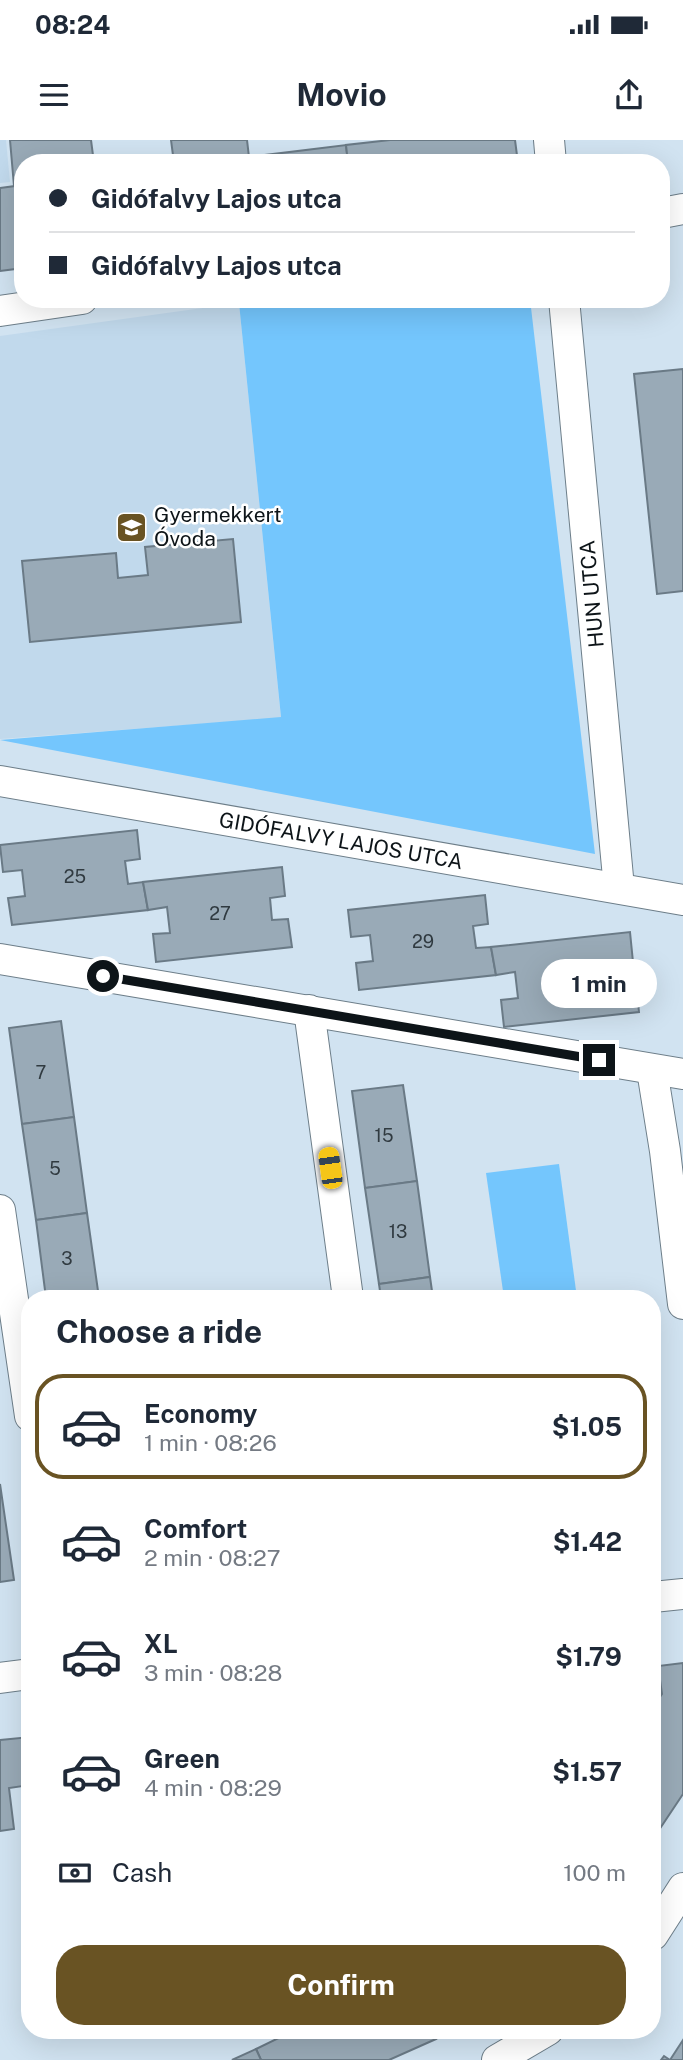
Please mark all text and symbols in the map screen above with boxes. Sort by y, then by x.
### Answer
text: 08:24 [35,9,110,40]
icon: menu [35,76,73,114]
text: Movio [296,76,387,113]
icon: share [610,76,648,114]
text: Gidófalvy Lajos utca [91,183,342,214]
text: Gidófalvy Lajos utca [91,250,342,281]
place label: Gyermekkert Óvoda [154,502,282,551]
school or university icon: Gyermekkert Óvoda [114,510,148,544]
street label: HUN UTCA [574,539,609,649]
street label: GIDÓFALVY LAJOS UTCA [217,807,465,874]
house number: 25 [64,866,86,887]
house number: 27 [209,903,231,924]
house number: 29 [412,931,434,952]
callout: 1 min [541,958,657,1007]
route start [87,960,119,992]
text: 1 min [571,970,627,997]
route end [583,1044,615,1076]
house number: 7 [36,1062,46,1083]
house number: 15 [375,1125,393,1146]
car [317,1146,344,1190]
house number: 5 [49,1158,61,1179]
house number: 13 [389,1221,407,1242]
house number: 3 [61,1248,73,1269]
text: Choose a ride [56,1313,262,1350]
icon: car [60,1395,123,1458]
text: Economy [144,1398,257,1429]
text: $1.05 [552,1411,622,1442]
text: 1 min · 08:26 [144,1429,277,1456]
icon: car [60,1510,123,1573]
text: Comfort [144,1513,247,1544]
text: $1.42 [553,1526,622,1557]
text: 2 min · 08:27 [144,1544,281,1571]
icon: car [60,1625,123,1688]
text: XL [144,1628,178,1659]
text: $1.79 [555,1641,622,1672]
text: 3 min · 08:28 [144,1659,282,1686]
icon: car [60,1740,123,1803]
text: Green [144,1743,220,1774]
text: $1.57 [552,1756,622,1787]
text: 4 min · 08:29 [144,1774,282,1801]
icon: cash [56,1854,94,1892]
text: Cash [112,1857,172,1888]
text: 100 m [563,1859,626,1886]
button: Confirm [56,1945,626,2025]

